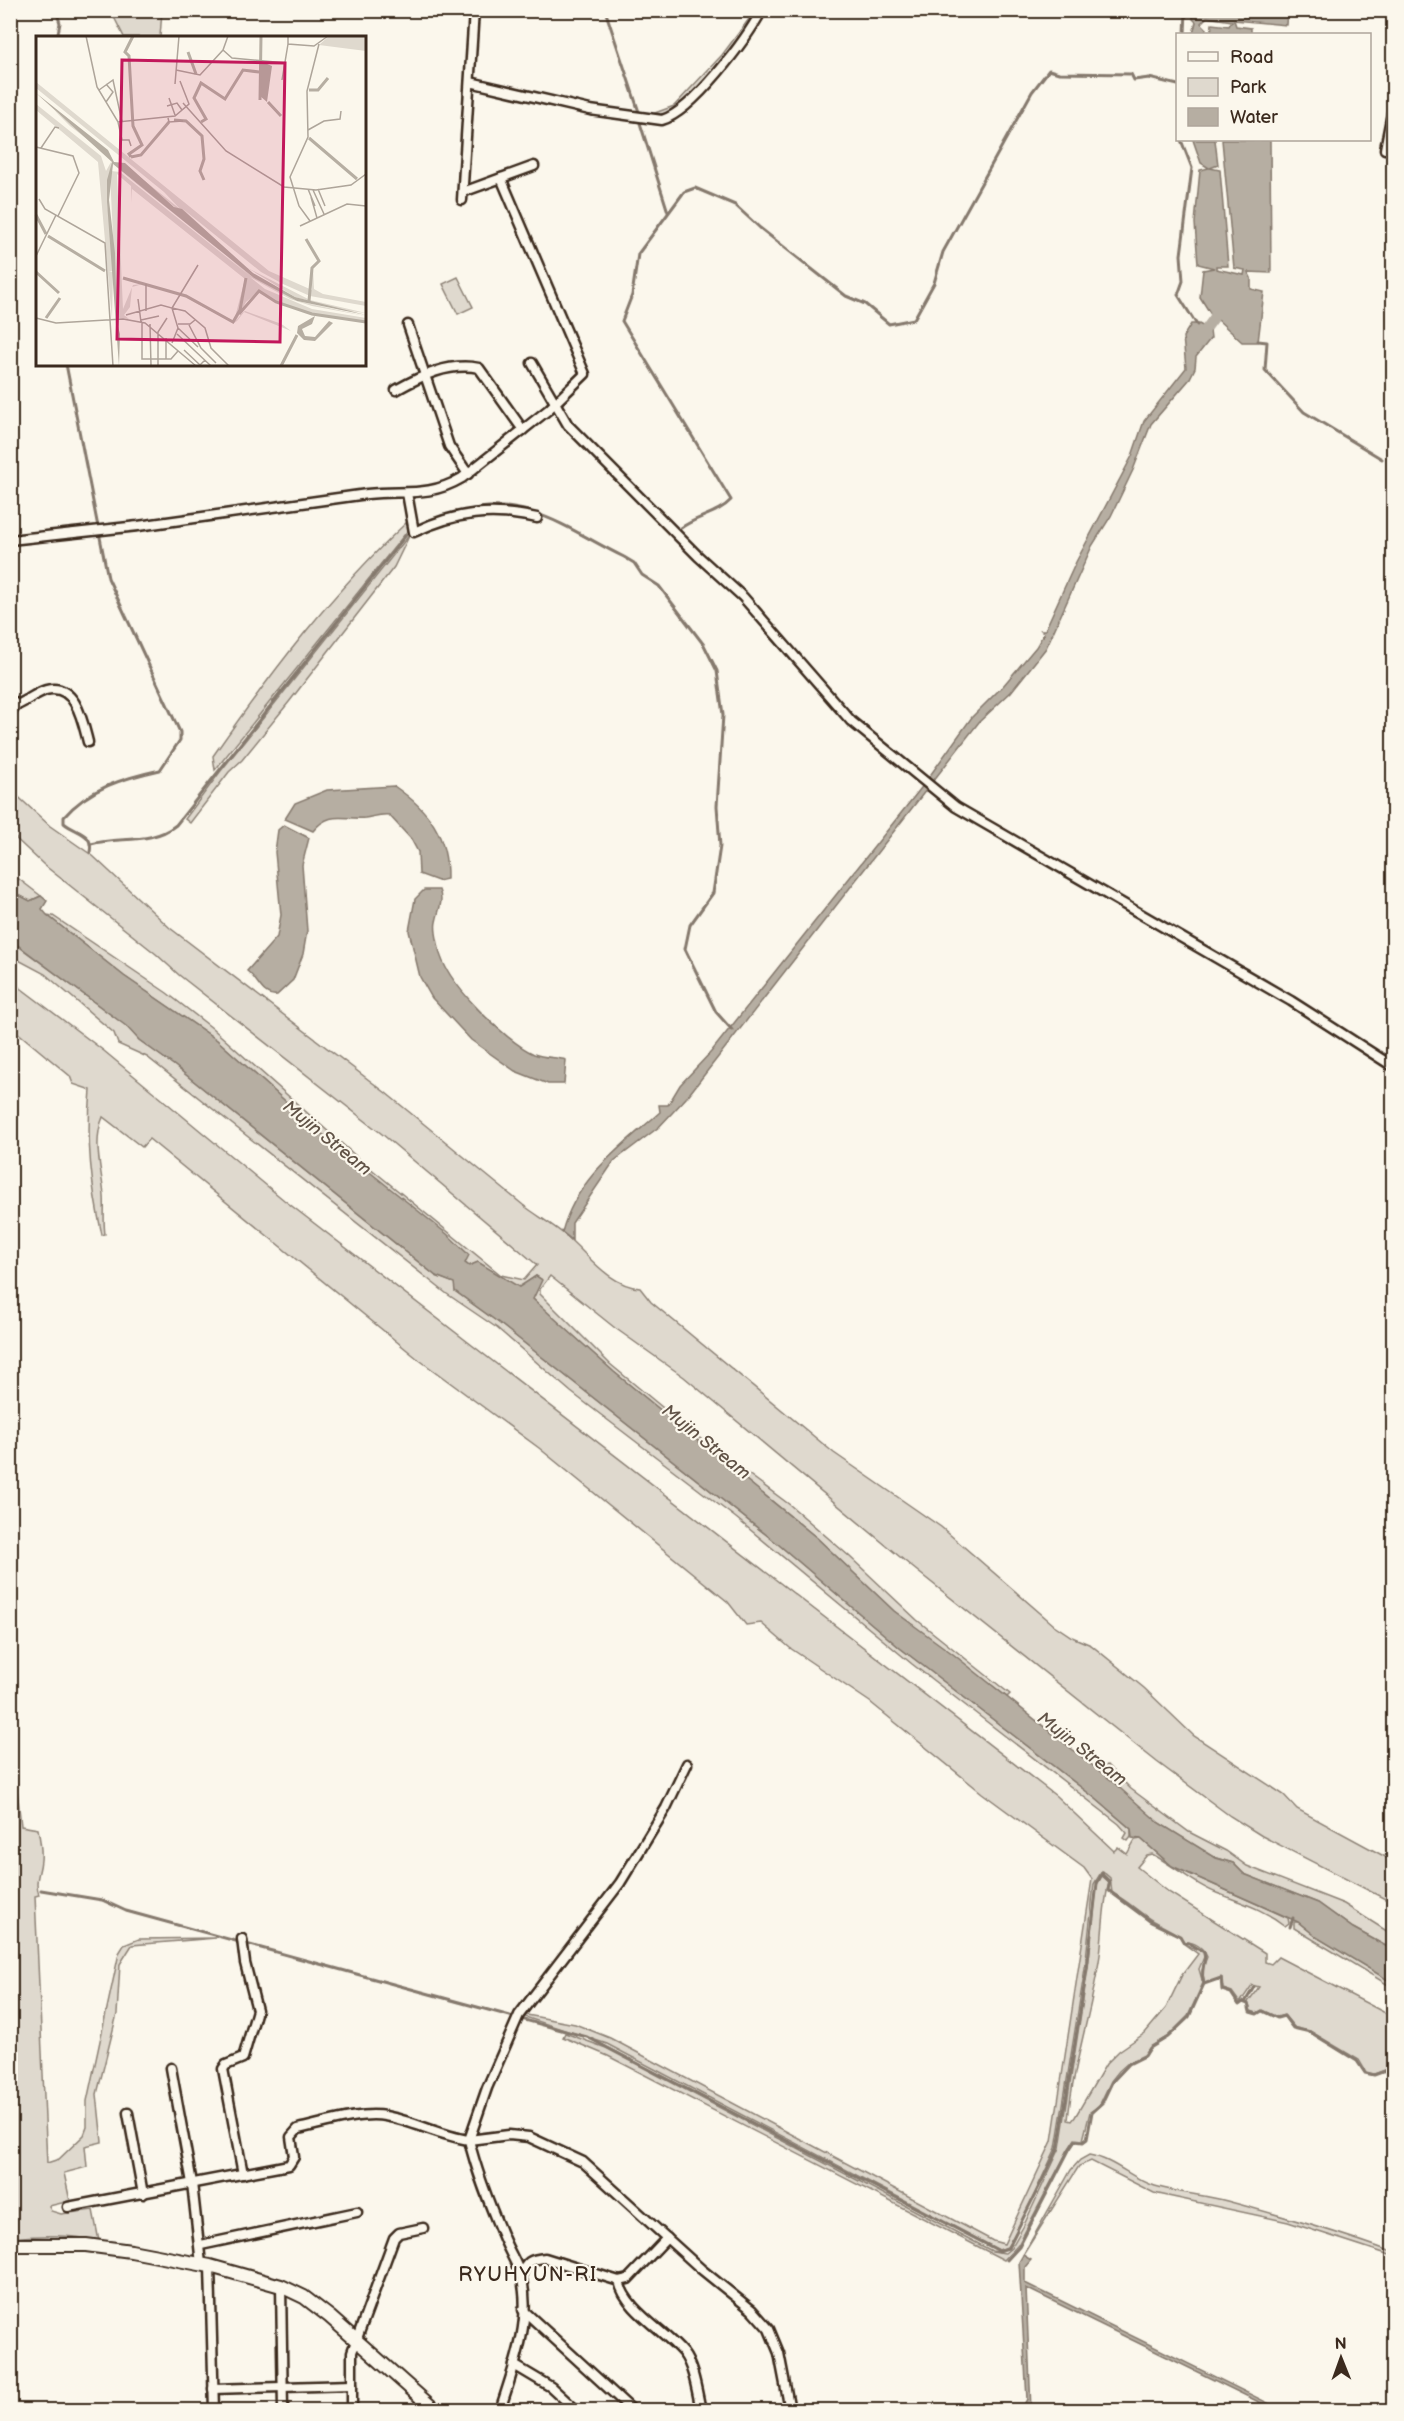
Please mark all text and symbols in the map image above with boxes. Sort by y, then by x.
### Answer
legend [1176,33,1371,141]
inset map [36,36,366,366]
text: Road [1230,47,1274,68]
text: Park [1230,77,1266,98]
text: Water [1230,107,1278,128]
water label: Mujin Stream [279,1096,375,1180]
water label: Mujin Stream [658,1400,754,1484]
water label: Mujin Stream [1033,1708,1131,1790]
district label: RYUHYUN-RI [458,2263,598,2287]
north arrow [1311,2328,1371,2388]
text: N [1335,2335,1347,2354]

